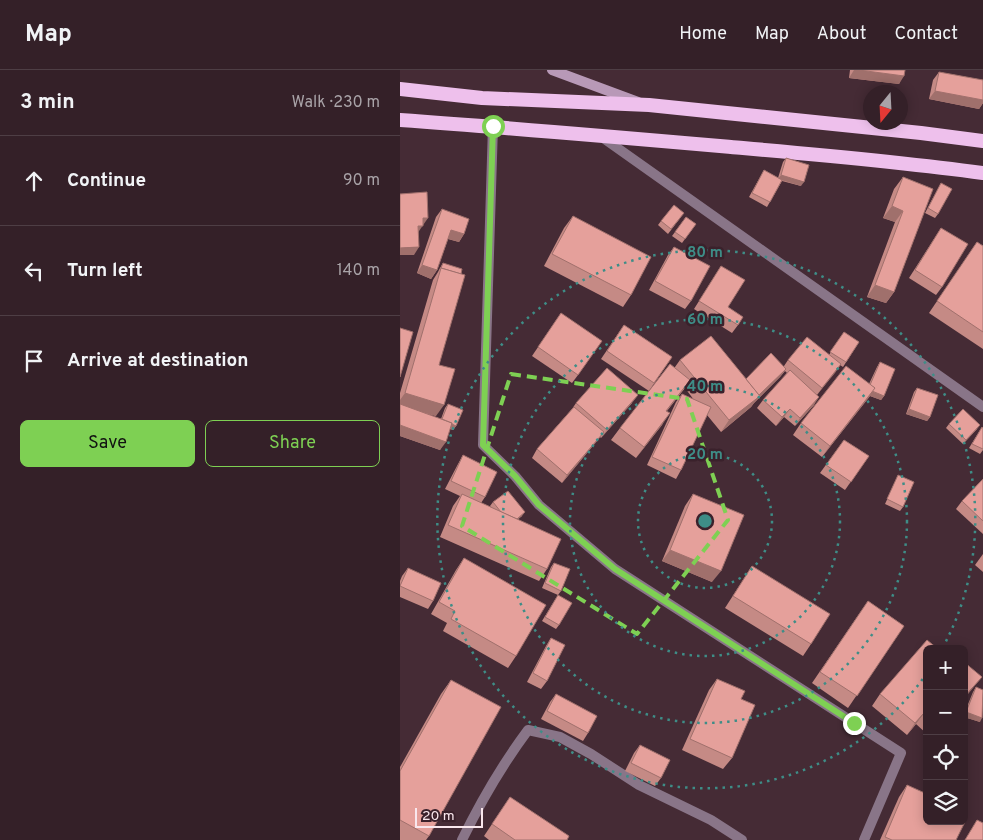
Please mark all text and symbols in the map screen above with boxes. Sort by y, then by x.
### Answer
text: Map [25,20,72,50]
text: Home [679,23,727,46]
text: Map [755,23,789,46]
text: About [817,23,866,46]
text: Contact [894,23,958,46]
north arrow [863,85,908,130]
text: 3 min [20,89,75,116]
text: Walk · 230 m [291,93,380,113]
route start [482,115,505,138]
icon: ahead [20,167,48,195]
text: Continue [67,169,146,193]
text: 90 m [343,171,380,191]
text: 80 m [687,244,723,263]
icon: left [20,257,48,285]
text: Turn left [67,259,143,283]
text: 140 m [337,261,380,281]
text: 60 m [687,311,723,330]
icon: arrive [20,347,48,375]
text: Arrive at destination [67,349,248,373]
text: 40 m [687,378,723,397]
button: Save [20,420,195,467]
button: Share [205,420,380,467]
text: 20 m [687,446,723,465]
centre of rings [696,512,714,530]
map controls [923,645,968,825]
button: + [923,645,968,690]
button: − [923,690,968,735]
route end [843,712,866,735]
button: locate [923,735,968,780]
button: layers [923,780,968,825]
scale bar [415,805,482,828]
text: 20 m [422,808,455,825]

